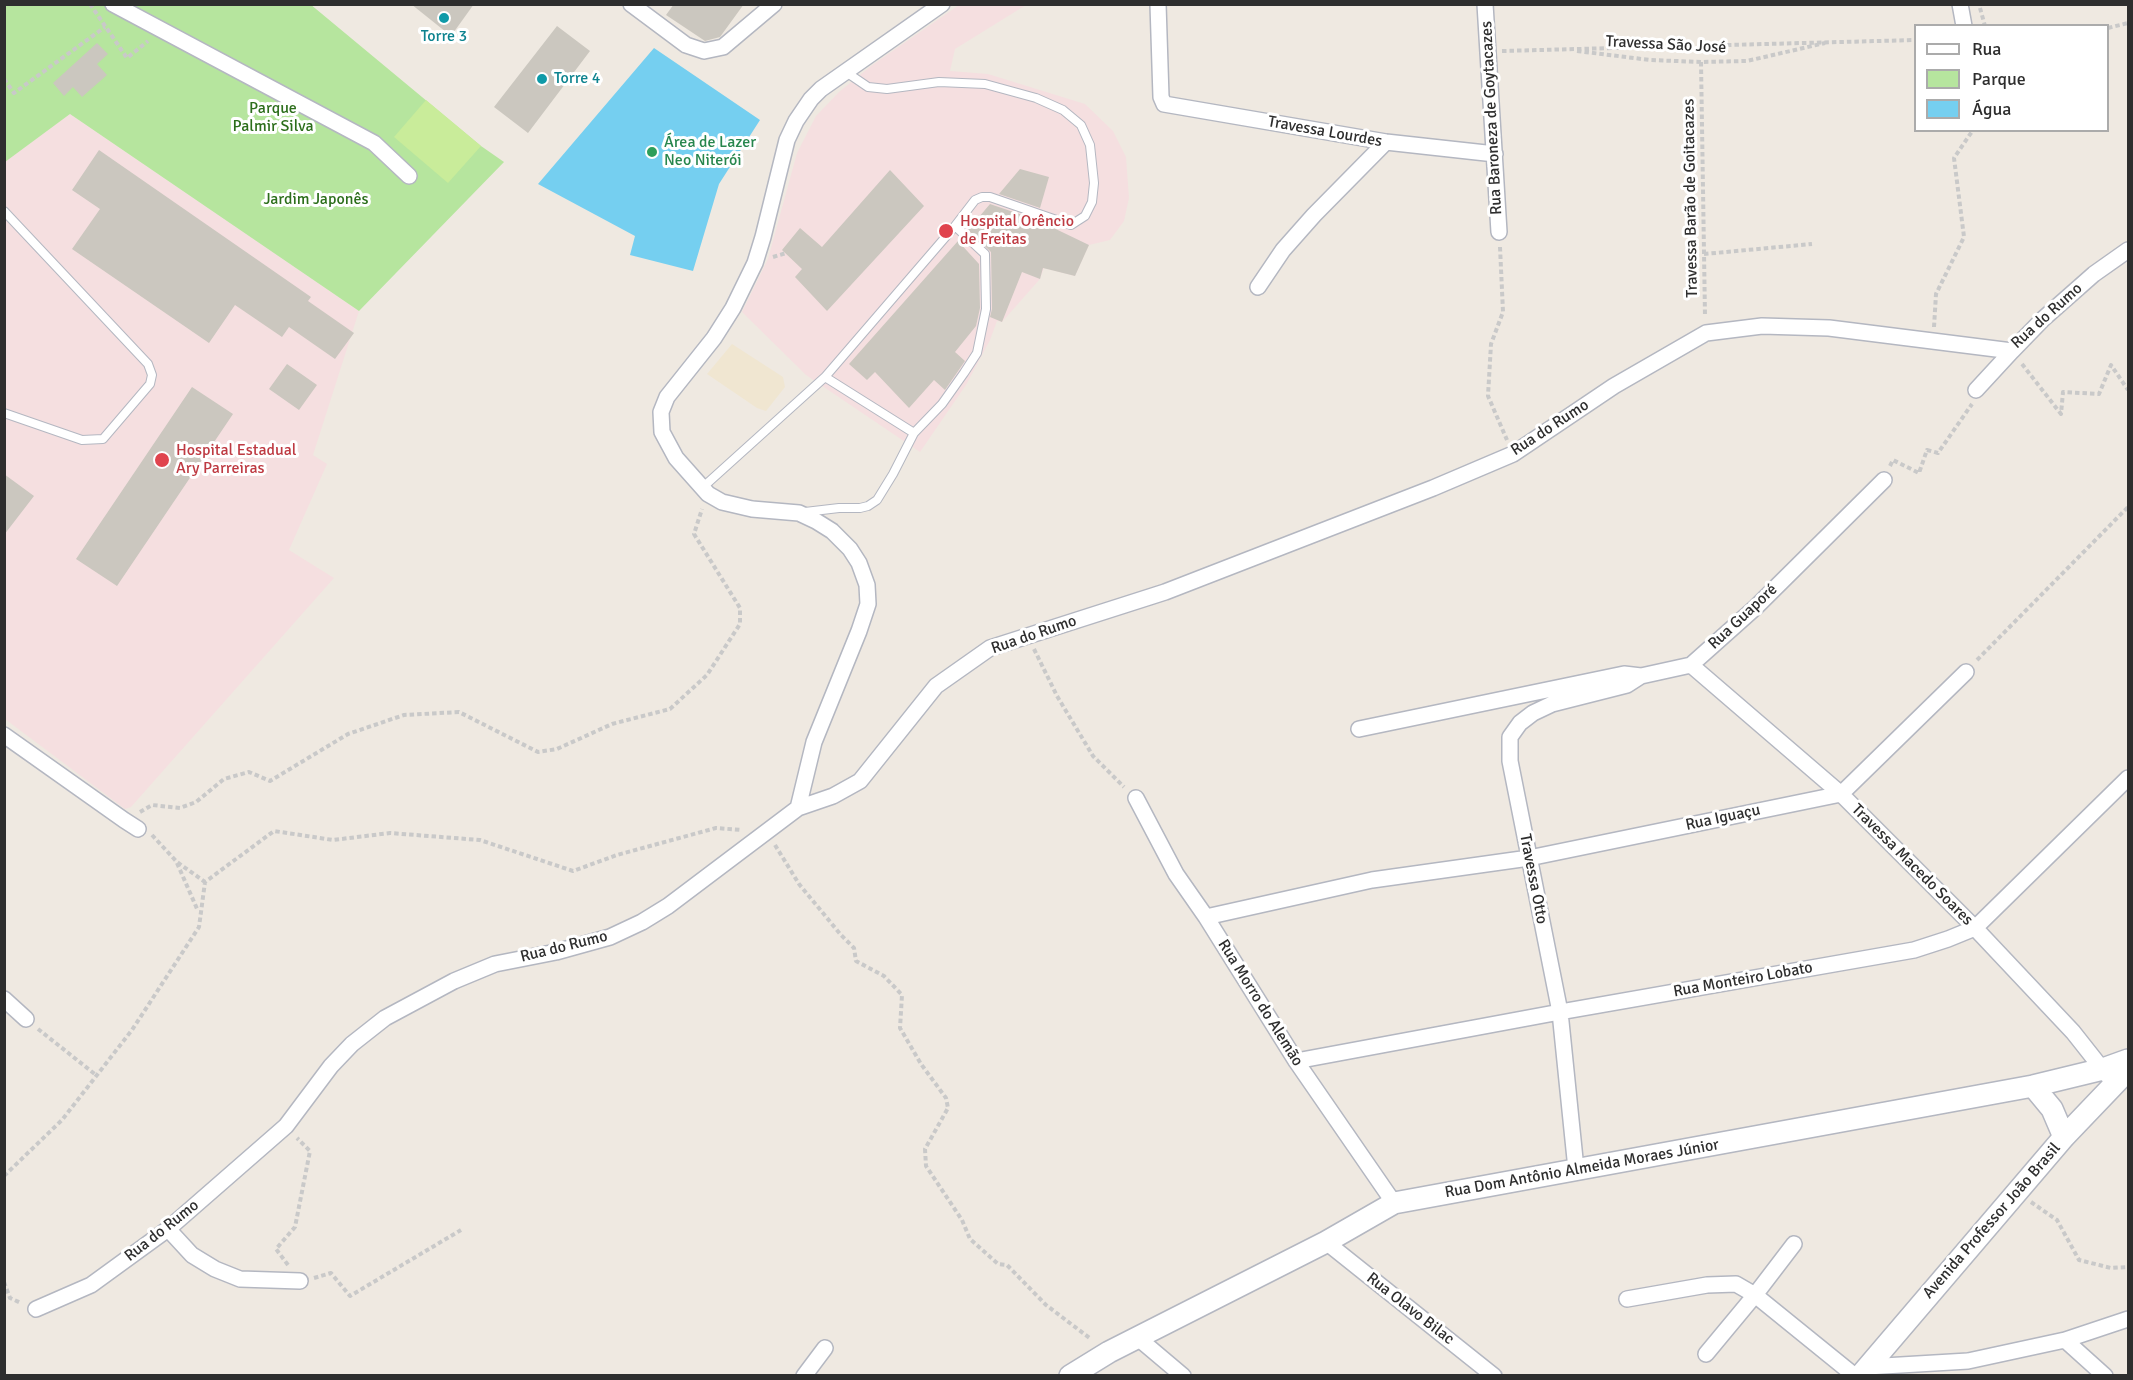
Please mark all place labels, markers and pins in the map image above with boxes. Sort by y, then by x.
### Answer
marker: Torre 3 [437,11,451,25]
place label: Torre 3 [421,27,467,47]
place label: Torre 4 [554,69,600,89]
marker: Torre 4 [535,72,549,86]
place label: Área de Lazer Neo Niterói [664,133,756,171]
marker: Área de Lazer Neo Niterói [645,145,659,159]
place label: Hospital Orêncio de Freitas [960,212,1074,250]
marker: Hospital Orêncio de Freitas [937,222,955,240]
place label: Hospital Estadual Ary Parreiras [176,441,297,479]
marker: Hospital Estadual Ary Parreiras [153,451,171,469]

